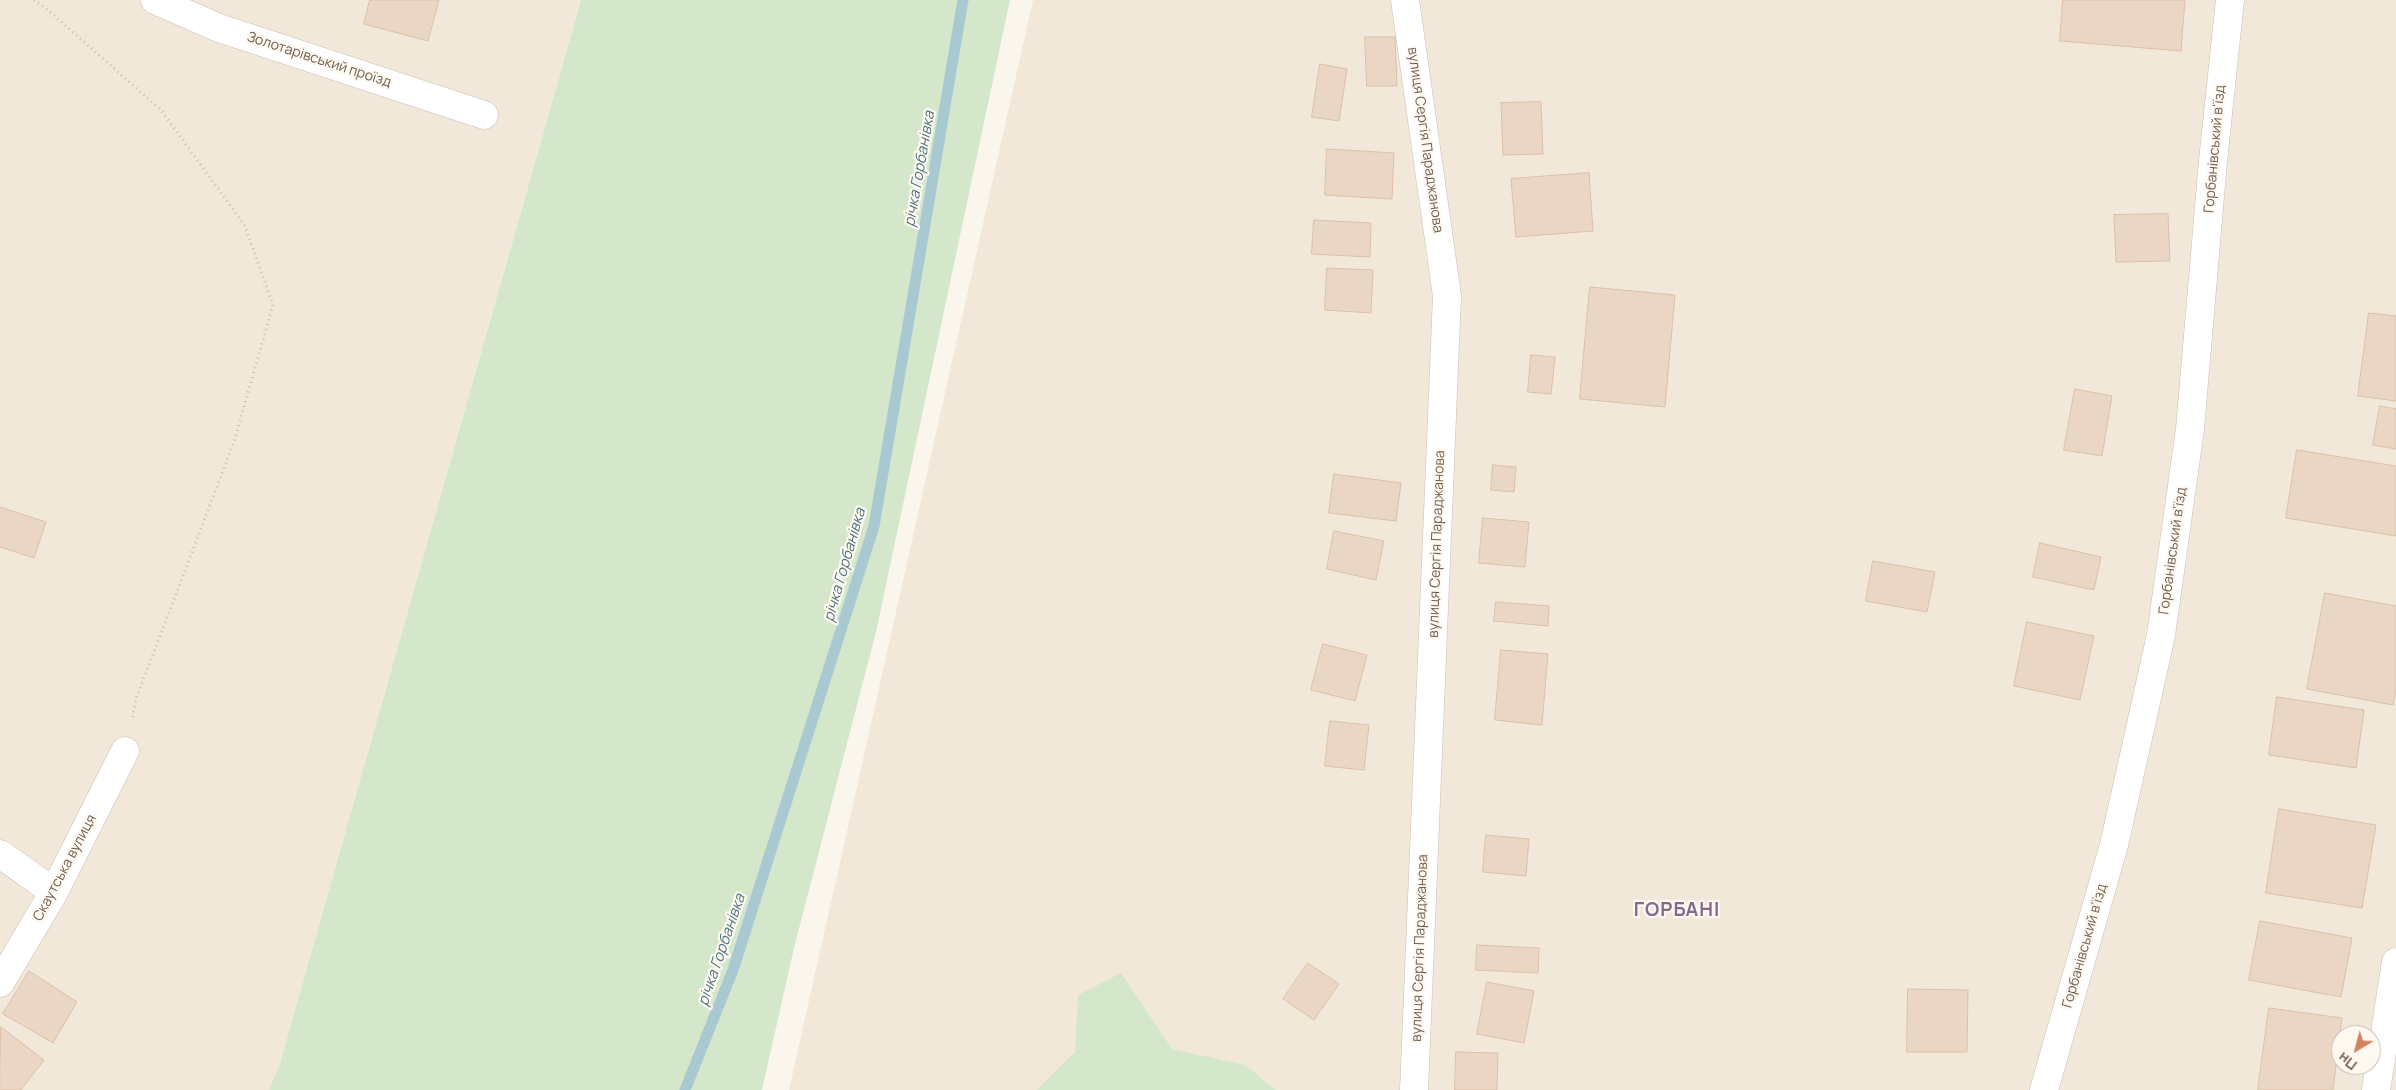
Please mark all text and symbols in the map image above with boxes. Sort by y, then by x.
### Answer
street label: Золотарівський проїзд [245,29,393,91]
street label: вулиця Сергія Параджанова [1404,46,1446,234]
street label: Горбанівський в'їзд [2201,84,2229,214]
water label: річка Горбанівка [901,110,939,228]
street label: вулиця Сергія Параджанова [1425,450,1449,638]
street label: Горбанівський в'їзд [2156,486,2190,616]
water label: річка Горбанівка [820,506,870,624]
street label: Скаутська вулиця [30,812,100,924]
street label: вулиця Сергія Параджанова [1408,854,1432,1042]
street label: Горбанівський в'їзд [2059,882,2111,1010]
water label: річка Горбанівка [694,892,750,1008]
district label: ГОРБАНІ [1633,900,1721,922]
north arrow [2331,1025,2381,1075]
text: Пн [2334,1048,2361,1075]

